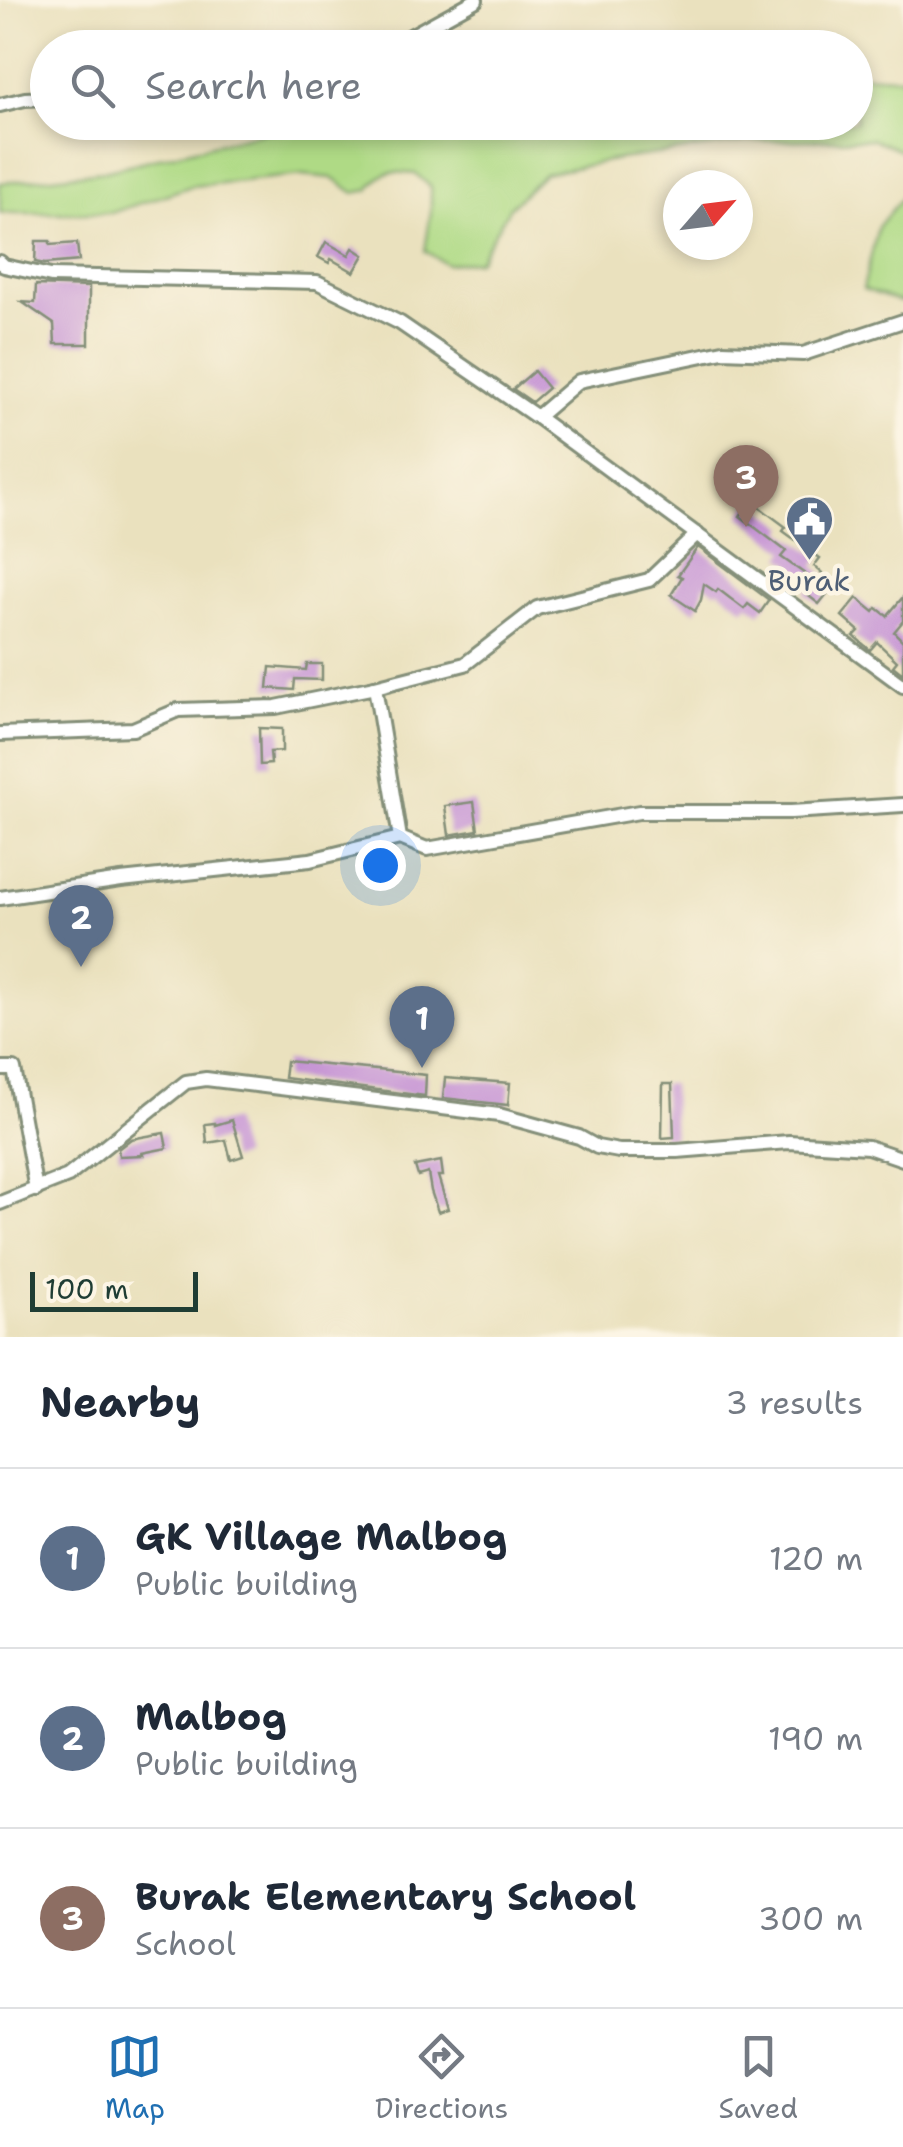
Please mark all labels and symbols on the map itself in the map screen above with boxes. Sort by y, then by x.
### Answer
north arrow [663,170,753,260]
pin: 3 [714,444,778,527]
public building icon: Burak [783,494,835,562]
place label: Burak [768,560,850,601]
your location [355,840,406,891]
pin: 2 [48,884,114,967]
pin: 1 [390,986,454,1068]
scale bar [30,1267,198,1312]

